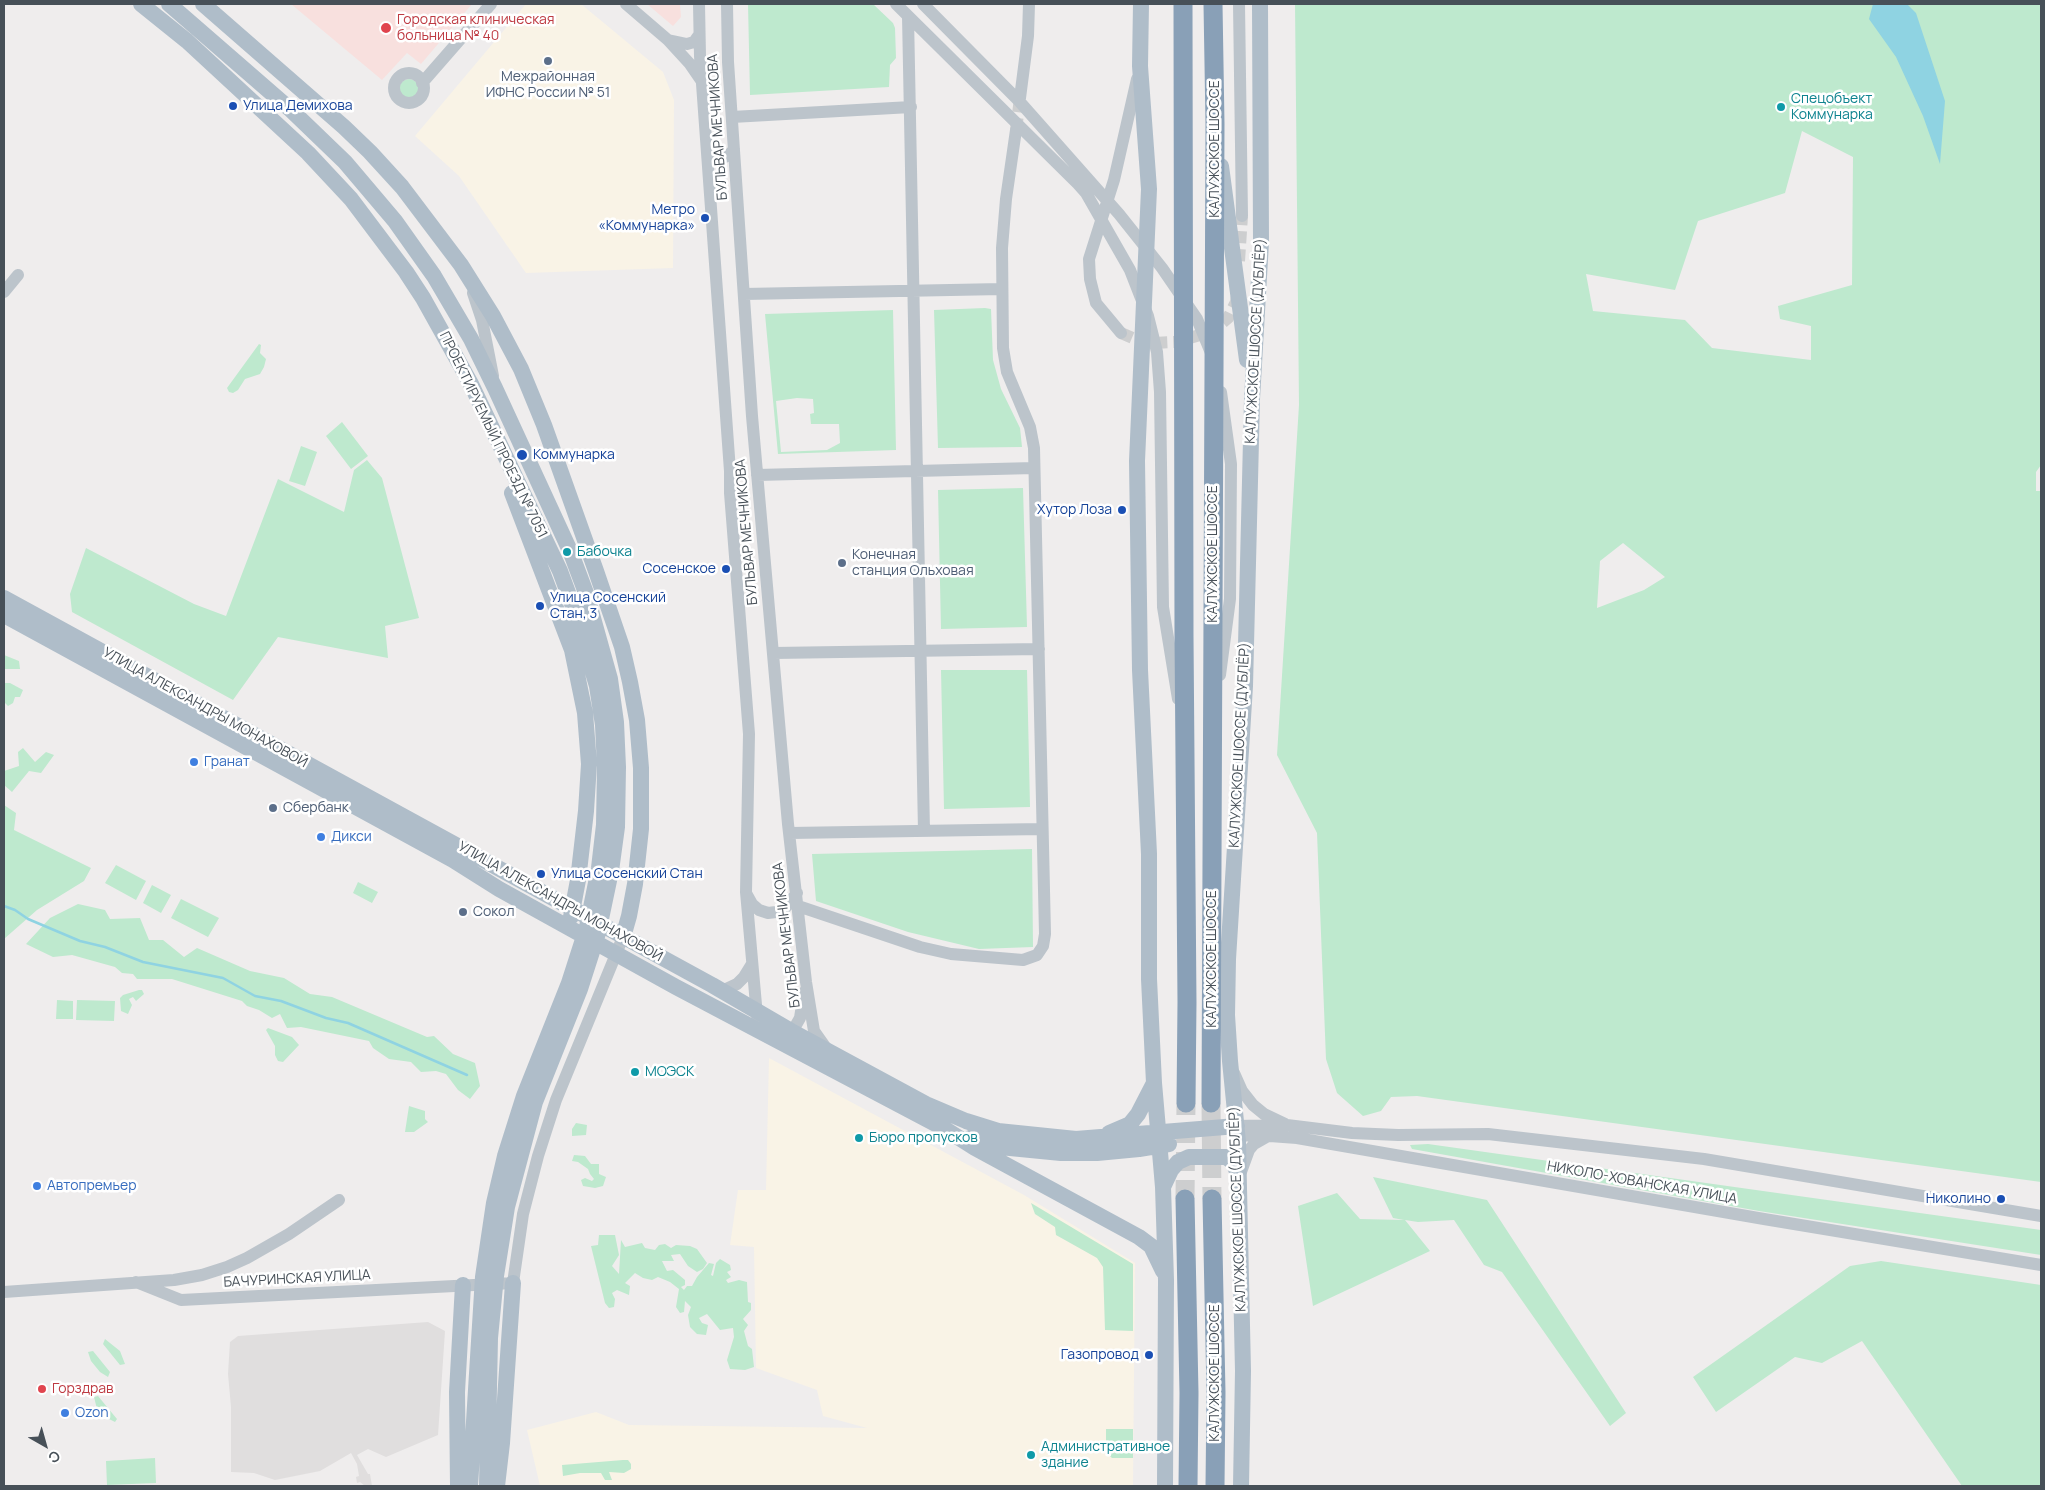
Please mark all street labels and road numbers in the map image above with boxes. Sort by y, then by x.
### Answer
street label: БУЛЬВАР МЕЧНИКОВА [705,53,731,201]
street label: КАЛУЖСКОЕ ШОССЕ [1207,80,1223,218]
street label: КАЛУЖСКОЕ ШОССЕ (ДУБЛЁР) [1242,238,1270,444]
street label: ПРОЕКТИРУЕМЫЙ ПРОЕЗД № 7051 [436,329,550,541]
street label: БУЛЬВАР МЕЧНИКОВА [732,458,762,606]
street label: КАЛУЖСКОЕ ШОССЕ [1205,485,1221,623]
street label: КАЛУЖСКОЕ ШОССЕ (ДУБЛЁР) [1226,642,1254,848]
street label: УЛИЦА АЛЕКСАНДРЫ МОНАХОВОЙ [100,645,310,771]
street label: УЛИЦА АЛЕКСАНДРЫ МОНАХОВОЙ [455,839,665,965]
street label: БУЛЬВАР МЕЧНИКОВА [770,861,804,1009]
street label: КАЛУЖСКОЕ ШОССЕ [1204,890,1220,1028]
street label: КАЛУЖСКОЕ ШОССЕ (ДУБЛЁР) [1226,1106,1250,1312]
street label: НИКОЛО-ХОВАНСКАЯ УЛИЦА [1546,1158,1738,1208]
street label: БАЧУРИНСКАЯ УЛИЦА [223,1267,371,1291]
street label: КАЛУЖСКОЕ ШОССЕ [1207,1304,1223,1442]

